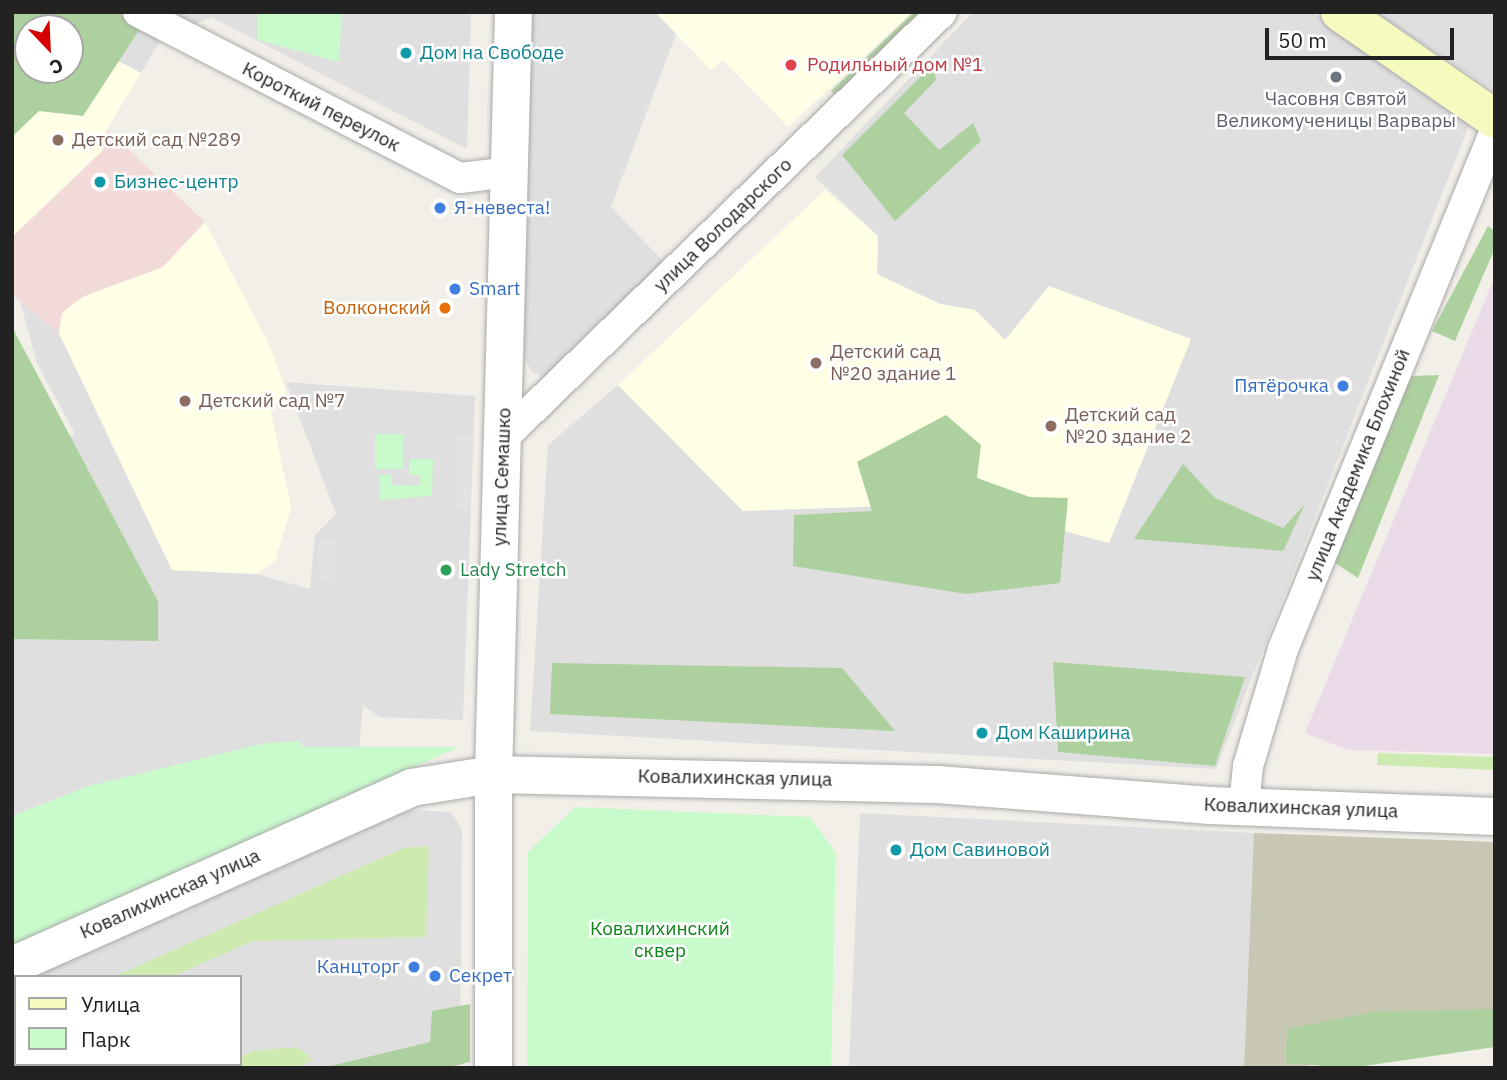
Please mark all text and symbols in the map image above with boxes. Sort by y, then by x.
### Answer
north arrow [14,14,84,84]
scale bar [1269,14,1458,58]
text: 50 m [1278,26,1327,54]
place label: Дом на Свободе [420,42,564,64]
marker: Дом на Свободе [398,45,414,61]
text: С [46,53,67,80]
place label: Родильный дом №1 [807,54,983,76]
marker: Родильный дом №1 [781,55,801,75]
street label: Короткий переулок [238,57,404,157]
marker: Часовня Святой Великомученицы Варвары [1328,69,1344,85]
place label: Часовня Святой Великомученицы Варвары [1216,88,1456,132]
place label: Детский сад №289 [72,129,241,151]
marker: Детский сад №289 [50,132,66,148]
street label: улица Володарского [649,153,797,297]
place label: Бизнес-центр [114,171,239,193]
marker: Бизнес-центр [92,174,108,190]
place label: Я-невеста! [454,197,550,219]
marker: Я-невеста! [432,200,448,216]
place label: Smart [469,278,520,300]
marker: Smart [447,281,463,297]
place label: Волконский [323,297,431,319]
marker: Волконский [437,300,453,316]
place label: Детский сад №20 здание 1 [830,341,956,385]
street label: улица Академика Блохиной [1301,346,1415,584]
marker: Детский сад №20 здание 1 [808,355,824,371]
place label: Пятёрочка [1234,375,1329,397]
marker: Пятёрочка [1335,378,1351,394]
place label: Детский сад №7 [199,390,345,412]
marker: Детский сад №7 [177,393,193,409]
place label: Детский сад №20 здание 2 [1065,404,1191,448]
street label: улица Семашко [488,407,516,547]
marker: Детский сад №20 здание 2 [1043,418,1059,434]
place label: Lady Stretch [460,559,567,581]
marker: Lady Stretch [438,562,454,578]
place label: Дом Каширина [996,722,1131,744]
marker: Дом Каширина [974,725,990,741]
street label: Ковалихинская улица [637,765,833,791]
street label: Ковалихинская улица [1203,793,1399,823]
place label: Дом Савиновой [910,839,1050,861]
marker: Дом Савиновой [888,842,904,858]
street label: Ковалихинская улица [76,844,264,944]
park label: Ковалихинский сквер [590,918,730,962]
place label: Канцторг [317,956,400,978]
marker: Канцторг [406,959,422,975]
place label: Секрет [449,965,512,987]
marker: Секрет [427,968,443,984]
legend [14,975,242,1066]
text: Улица [81,990,140,1018]
text: Парк [81,1025,131,1053]

